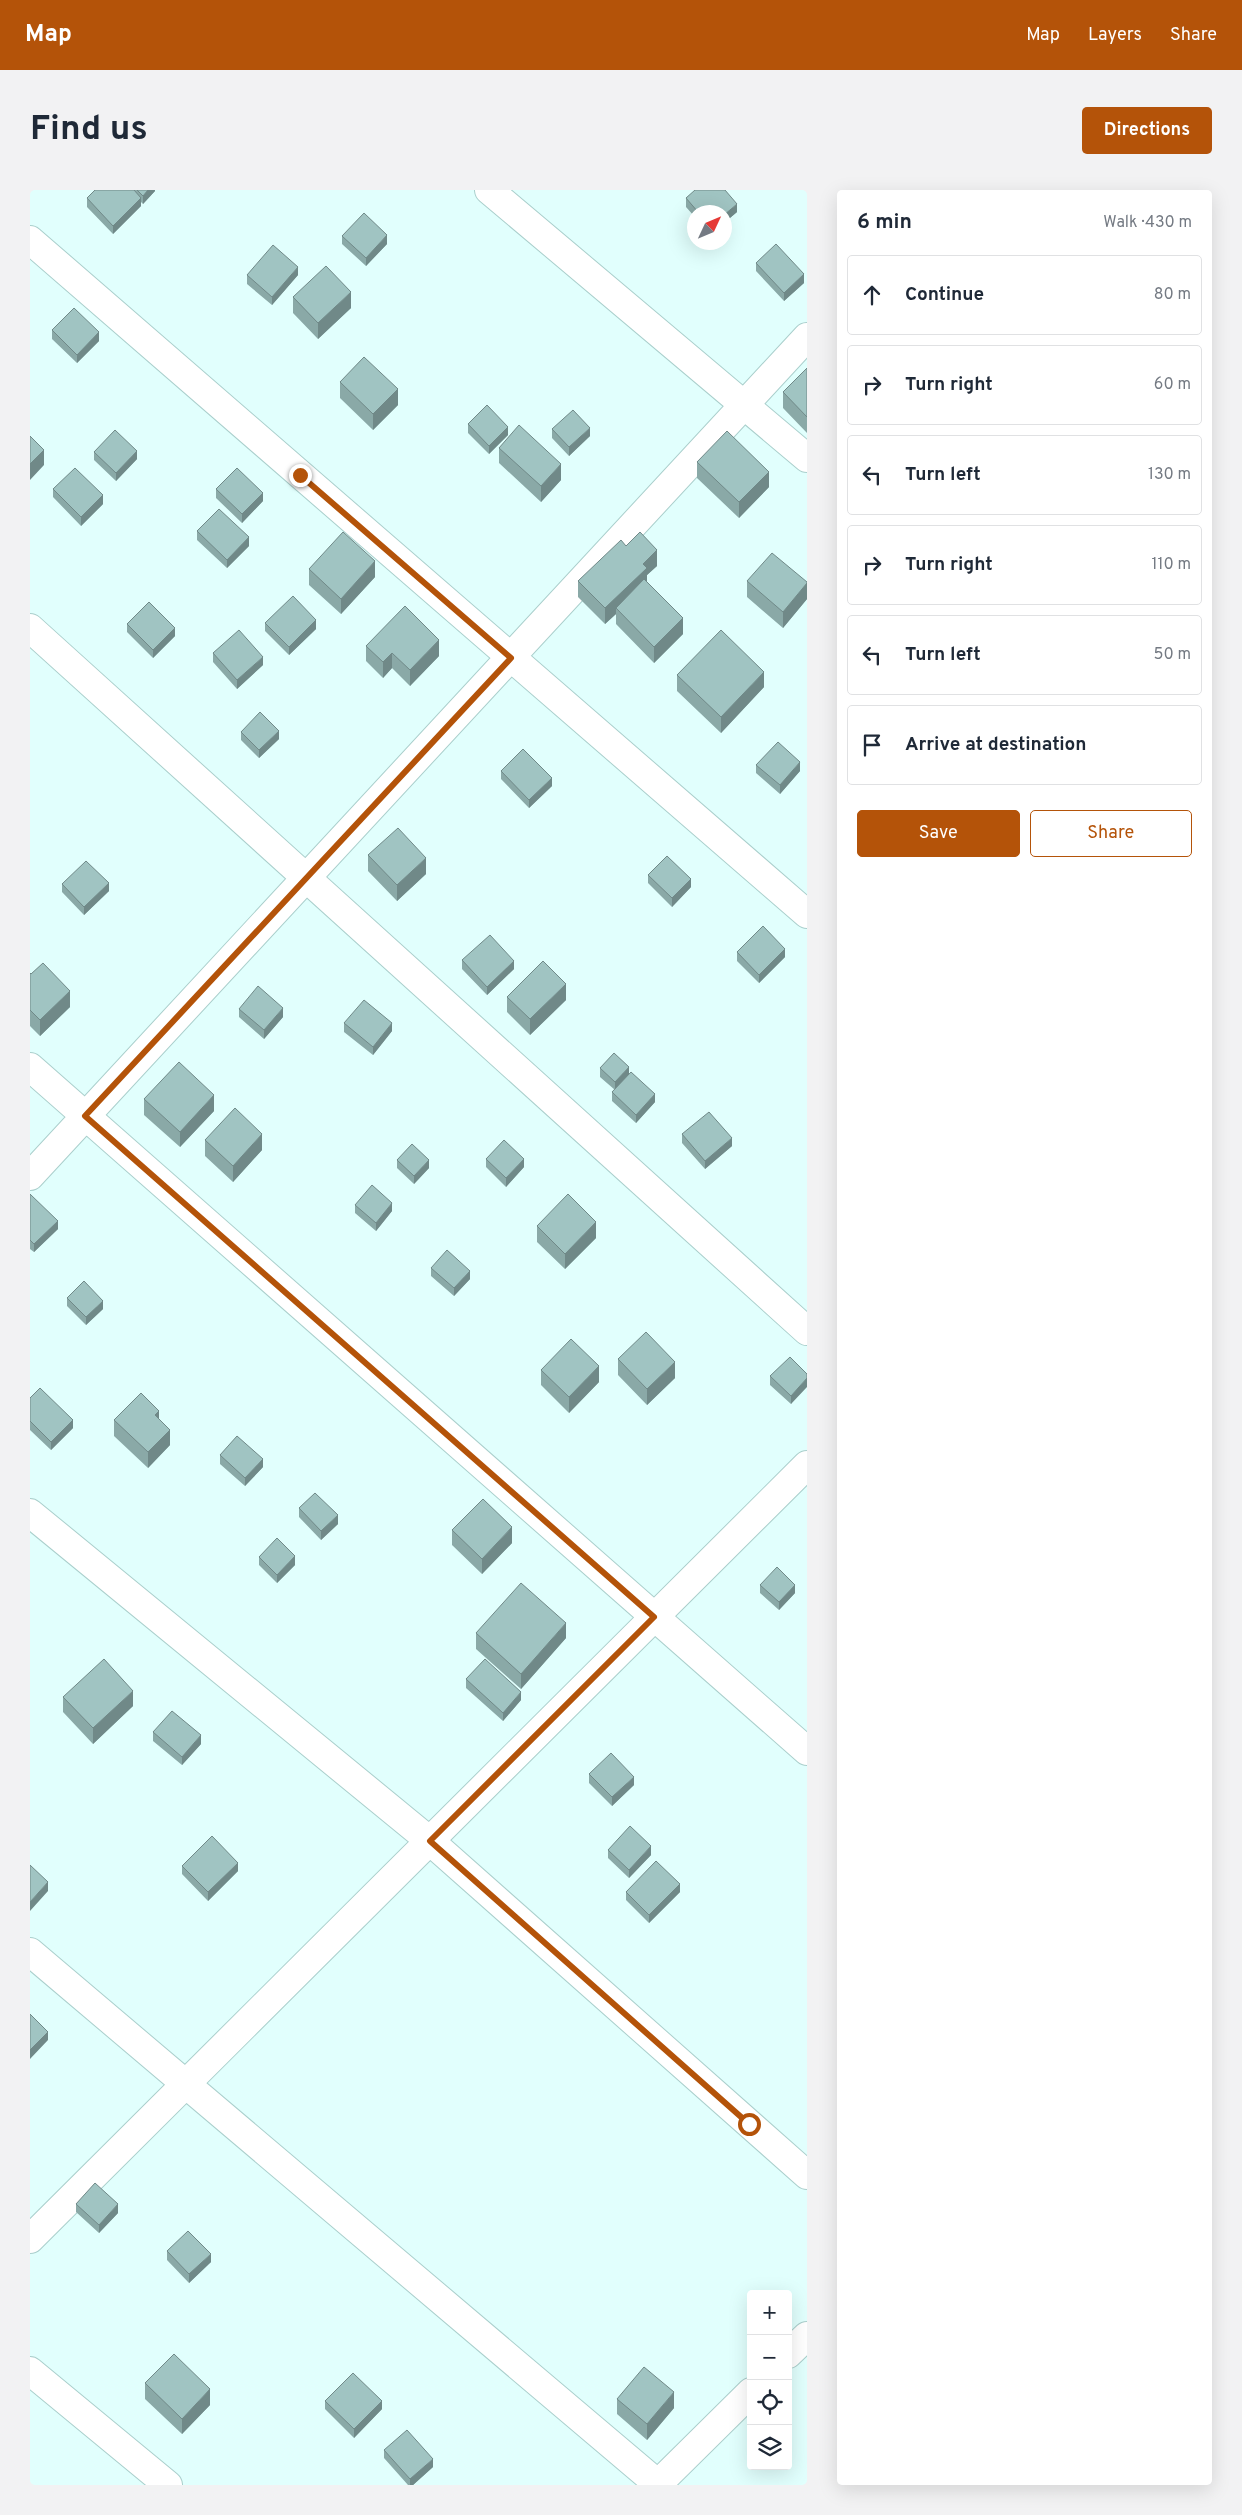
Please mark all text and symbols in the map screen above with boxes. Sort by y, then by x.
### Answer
text: Map [25,20,72,50]
text: Map [1026,24,1060,47]
text: Layers [1088,24,1142,47]
text: Share [1170,24,1217,47]
button: Directions [1082,107,1212,154]
text: Find us [30,108,148,152]
north arrow [687,205,732,250]
text: 6 min [857,209,912,236]
text: Walk · 430 m [1103,213,1192,233]
icon: ahead [858,281,886,309]
text: Continue [905,283,984,307]
text: 80 m [1154,285,1191,305]
icon: right [858,371,886,399]
text: Turn right [905,373,993,397]
text: 60 m [1154,375,1191,395]
icon: left [858,461,886,489]
text: Turn left [905,463,981,487]
route end [289,464,312,487]
text: 130 m [1148,465,1191,485]
icon: right [858,551,886,579]
text: Turn right [905,553,993,577]
text: 110 m [1151,555,1191,575]
icon: left [858,641,886,669]
text: Turn left [905,643,981,667]
text: 50 m [1154,645,1191,665]
icon: arrive [858,731,886,759]
text: Arrive at destination [905,733,1086,757]
button: Save [857,810,1020,857]
button: Share [1030,810,1192,857]
route start [738,2113,761,2136]
map controls [747,2290,792,2470]
button: + [747,2290,792,2335]
button: − [747,2335,792,2380]
button: locate [747,2380,792,2425]
button: layers [747,2425,792,2470]

